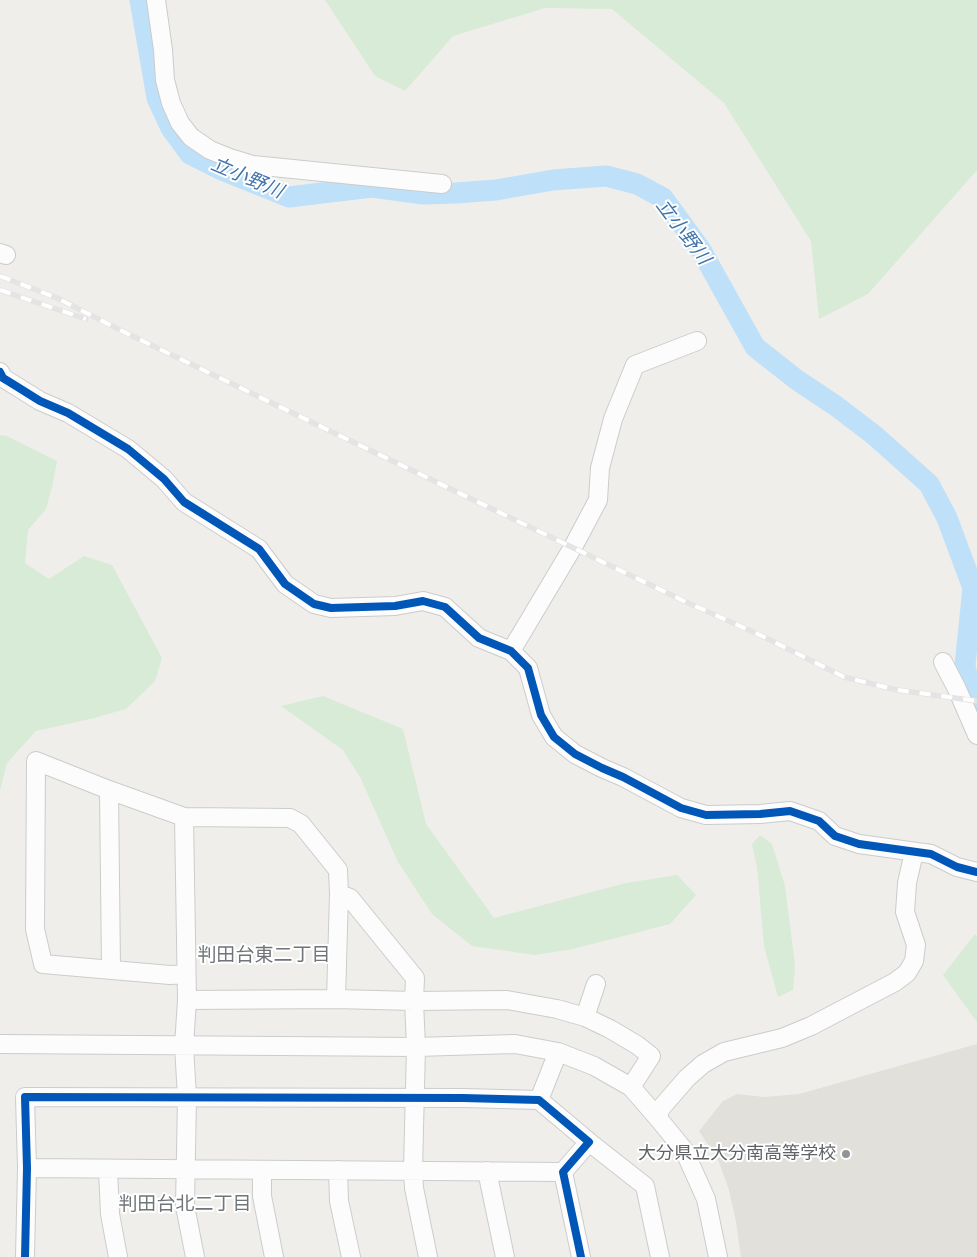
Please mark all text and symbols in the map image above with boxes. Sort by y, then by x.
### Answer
water label: 立小野川 [208,153,286,203]
water label: 立小野川 [651,195,715,269]
district label: 判田台東二丁目 [198,944,330,966]
place label: 大分県立大分南高等学校 [638,1143,836,1165]
marker: 大分県立大分南高等学校 [840,1148,852,1160]
district label: 判田台北二丁目 [119,1193,251,1215]

